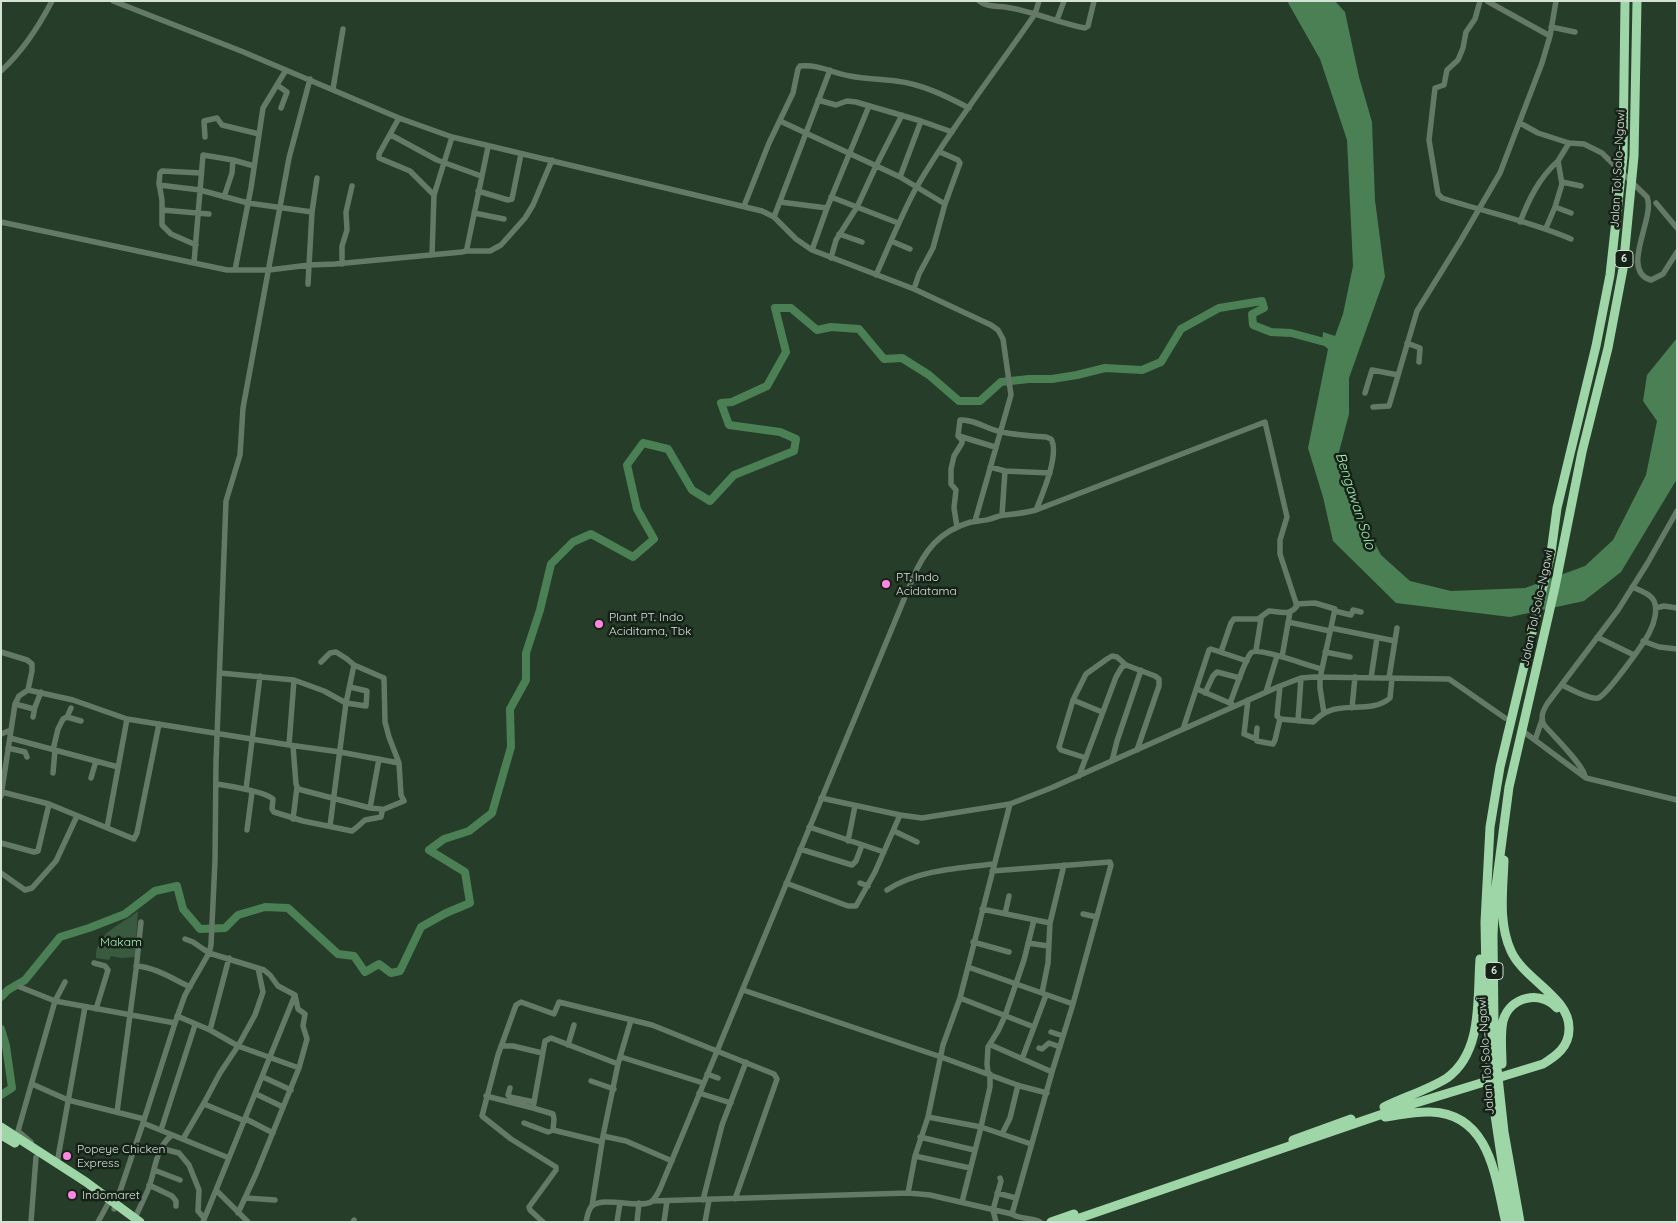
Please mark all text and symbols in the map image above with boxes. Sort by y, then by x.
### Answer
street label: Jalan Tol Solo–Ngawi [1608,109,1628,229]
road number: 6 [1615,250,1633,268]
water label: Bengawan Solo [1331,450,1379,552]
street label: Jalan Tol Solo–Ngawi [1518,549,1556,667]
place label: PT. Indo Acidatama [896,570,957,598]
marker: PT. Indo Acidatama [880,578,892,590]
place label: Plant PT. Indo Aciditama, Tbk [609,610,691,638]
marker: Plant PT. Indo Aciditama, Tbk [593,618,605,630]
park label: Makam [100,935,142,949]
road number: 6 [1485,962,1503,979]
street label: Jalan Tol Solo–Ngawi [1475,996,1497,1116]
place label: Popeye Chicken Express [77,1142,165,1170]
marker: Popeye Chicken Express [61,1150,73,1162]
place label: Indomaret [82,1188,140,1202]
marker: Indomaret [66,1189,78,1201]

